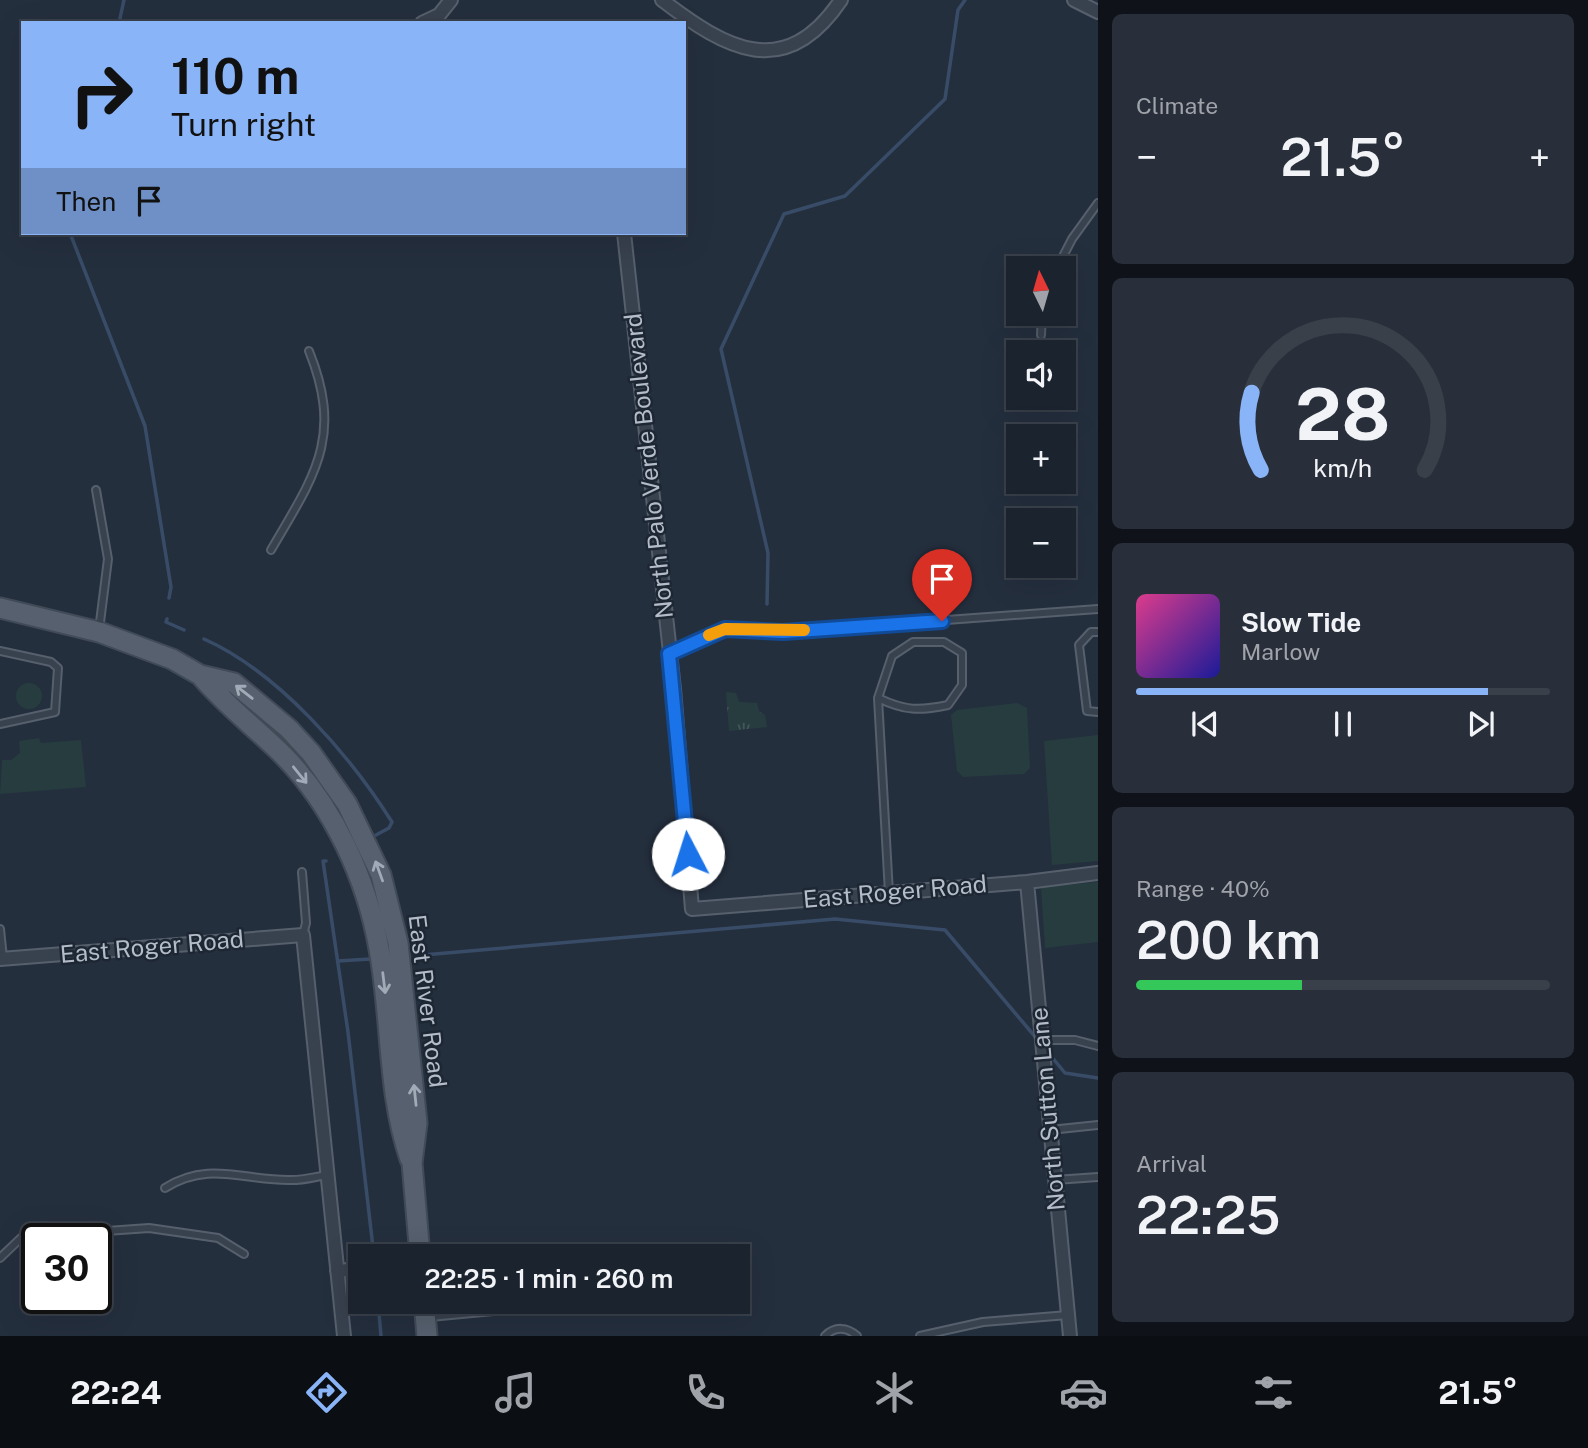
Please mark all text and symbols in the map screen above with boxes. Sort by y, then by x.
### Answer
text: 110 m [171,47,299,105]
icon: right [56,49,147,140]
text: Climate [1136,92,1218,119]
text: Turn right [171,106,316,143]
text: 21.5° [1280,127,1406,188]
text: − [1136,135,1157,180]
text: + [1529,135,1550,180]
icon: arrive [130,182,168,220]
text: Then [56,186,116,217]
north arrow [1006,256,1076,326]
map controls [1006,256,1076,578]
street label: North Palo Verde Boulevard [618,312,678,620]
button: sound [1006,340,1076,410]
text: 28 [1295,371,1391,456]
button: + [1006,424,1076,494]
text: km/h [1314,452,1372,482]
button: − [1006,508,1076,578]
pin [912,549,972,621]
icon: arrive [923,560,961,598]
text: Slow Tide [1241,607,1361,638]
text: Marlow [1241,638,1320,665]
one-way arrow [236,684,254,699]
icon: previous [1186,705,1224,743]
icon: pause [1324,705,1362,743]
icon: next [1462,705,1500,743]
one-way arrow [292,765,307,783]
position arrow [651,817,725,891]
one-way arrow [372,861,384,883]
street label: East Roger Road [802,869,988,913]
text: Range · 40% [1136,875,1270,902]
text: 200 km [1136,910,1321,971]
street label: East River Road [403,913,453,1089]
street label: East Roger Road [59,924,245,968]
one-way arrow [377,971,390,994]
street label: North Sutton Lane [1024,1006,1070,1212]
one-way arrow [408,1084,421,1107]
text: Arrival [1136,1150,1207,1177]
text: 22:25 [1136,1185,1281,1246]
speed limit sign: 30 [21,1223,112,1314]
text: 22:25 · 1 min · 260 m [424,1263,674,1294]
icon: directions [302,1368,351,1417]
icon: music [491,1368,540,1417]
icon: phone [681,1368,730,1417]
icon: climate [870,1368,919,1417]
icon: car [1059,1368,1108,1417]
icon: filters [1249,1368,1298,1417]
text: 22:24 [70,1374,161,1411]
text: 21.5° [1438,1374,1518,1411]

